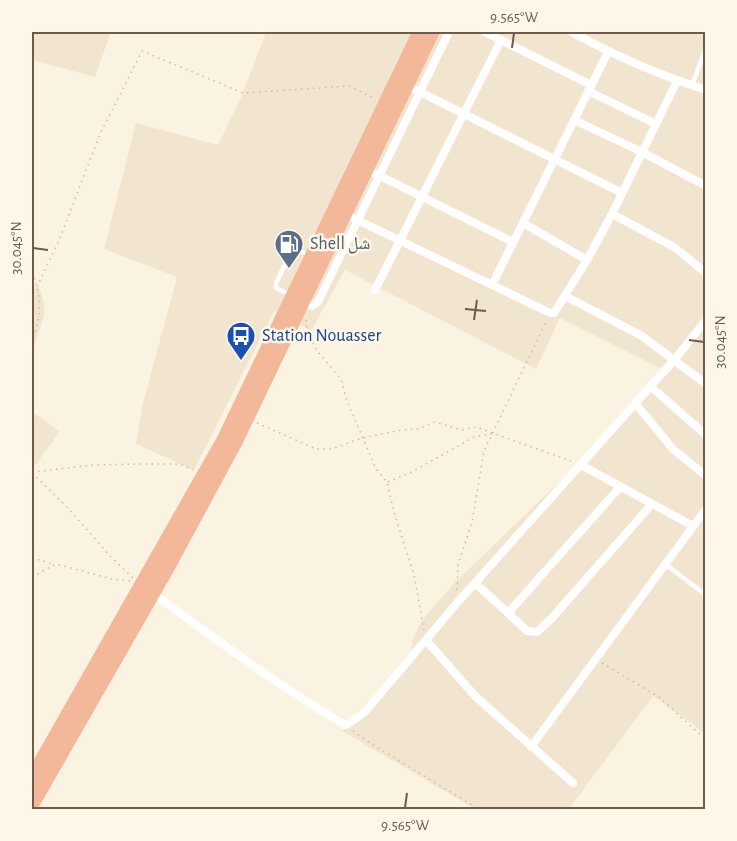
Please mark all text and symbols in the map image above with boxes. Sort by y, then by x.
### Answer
text: 9.565°W [490,10,539,25]
text: 30.045°N [9,221,24,275]
fuel station icon: Shell شل [273,228,305,270]
place label: Shell شل [310,235,370,254]
text: 30.045°N [713,315,728,369]
bus stop icon: Station Nouasser [225,320,257,362]
place label: Station Nouasser [262,327,381,345]
text: 9.565°W [381,818,430,833]

